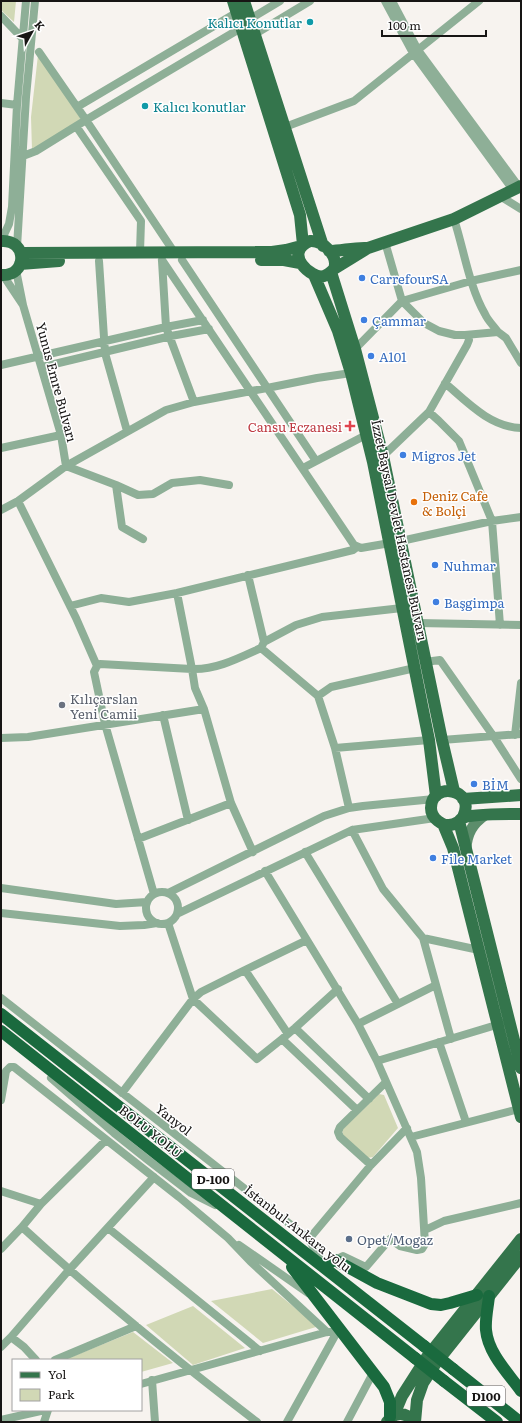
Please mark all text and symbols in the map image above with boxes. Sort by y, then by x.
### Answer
north arrow [12,12,52,52]
scale bar [382,12,486,38]
place label: Kalıcı Konutlar [208,13,303,32]
text: K [32,16,50,34]
text: 100 m [388,16,421,34]
marker: Kalıcı Konutlar [305,17,315,27]
place label: Kalıcı konutlar [153,97,247,116]
marker: Kalıcı konutlar [140,101,150,111]
place label: CarrefourSA [370,269,449,288]
marker: CarrefourSA [357,273,367,283]
place label: Çammar [372,311,427,330]
marker: Çammar [359,315,369,325]
street label: Yunus Emre Bulvarı [32,320,82,445]
place label: A101 [379,347,407,366]
marker: A101 [366,351,376,361]
place label: Cansu Eczanesi [248,417,343,436]
street label: İzzet Baysal Devlet Hastanesi Bulvarı [367,418,433,643]
marker: Cansu Eczanesi [345,421,355,431]
place label: Migros Jet [411,446,477,465]
marker: Migros Jet [398,450,408,460]
place label: Deniz Cafe & Bolçi [422,486,488,520]
marker: Deniz Cafe & Bolçi [409,497,419,507]
place label: Nuhmar [443,556,497,575]
marker: Nuhmar [430,560,440,570]
place label: Başgimpa [444,593,504,612]
marker: Başgimpa [431,597,441,607]
place label: Kılıçarslan Yeni Camii [70,689,138,723]
marker: Kılıçarslan Yeni Camii [57,700,67,710]
place label: BİM [482,775,509,794]
marker: BİM [469,779,479,789]
place label: File Market [441,849,513,868]
marker: File Market [428,853,438,863]
street label: Yanyol [152,1099,197,1140]
street label: BOLU YOLU [115,1100,187,1162]
road number: D-100 [192,1169,234,1189]
street label: İstanbul-Ankara yolu [240,1180,356,1276]
place label: Opet/Mogaz [357,1230,433,1249]
marker: Opet/Mogaz [344,1234,354,1244]
legend [12,1359,142,1411]
text: Yol [48,1365,66,1383]
text: Park [48,1385,75,1403]
road number: D100 [467,1386,505,1406]

